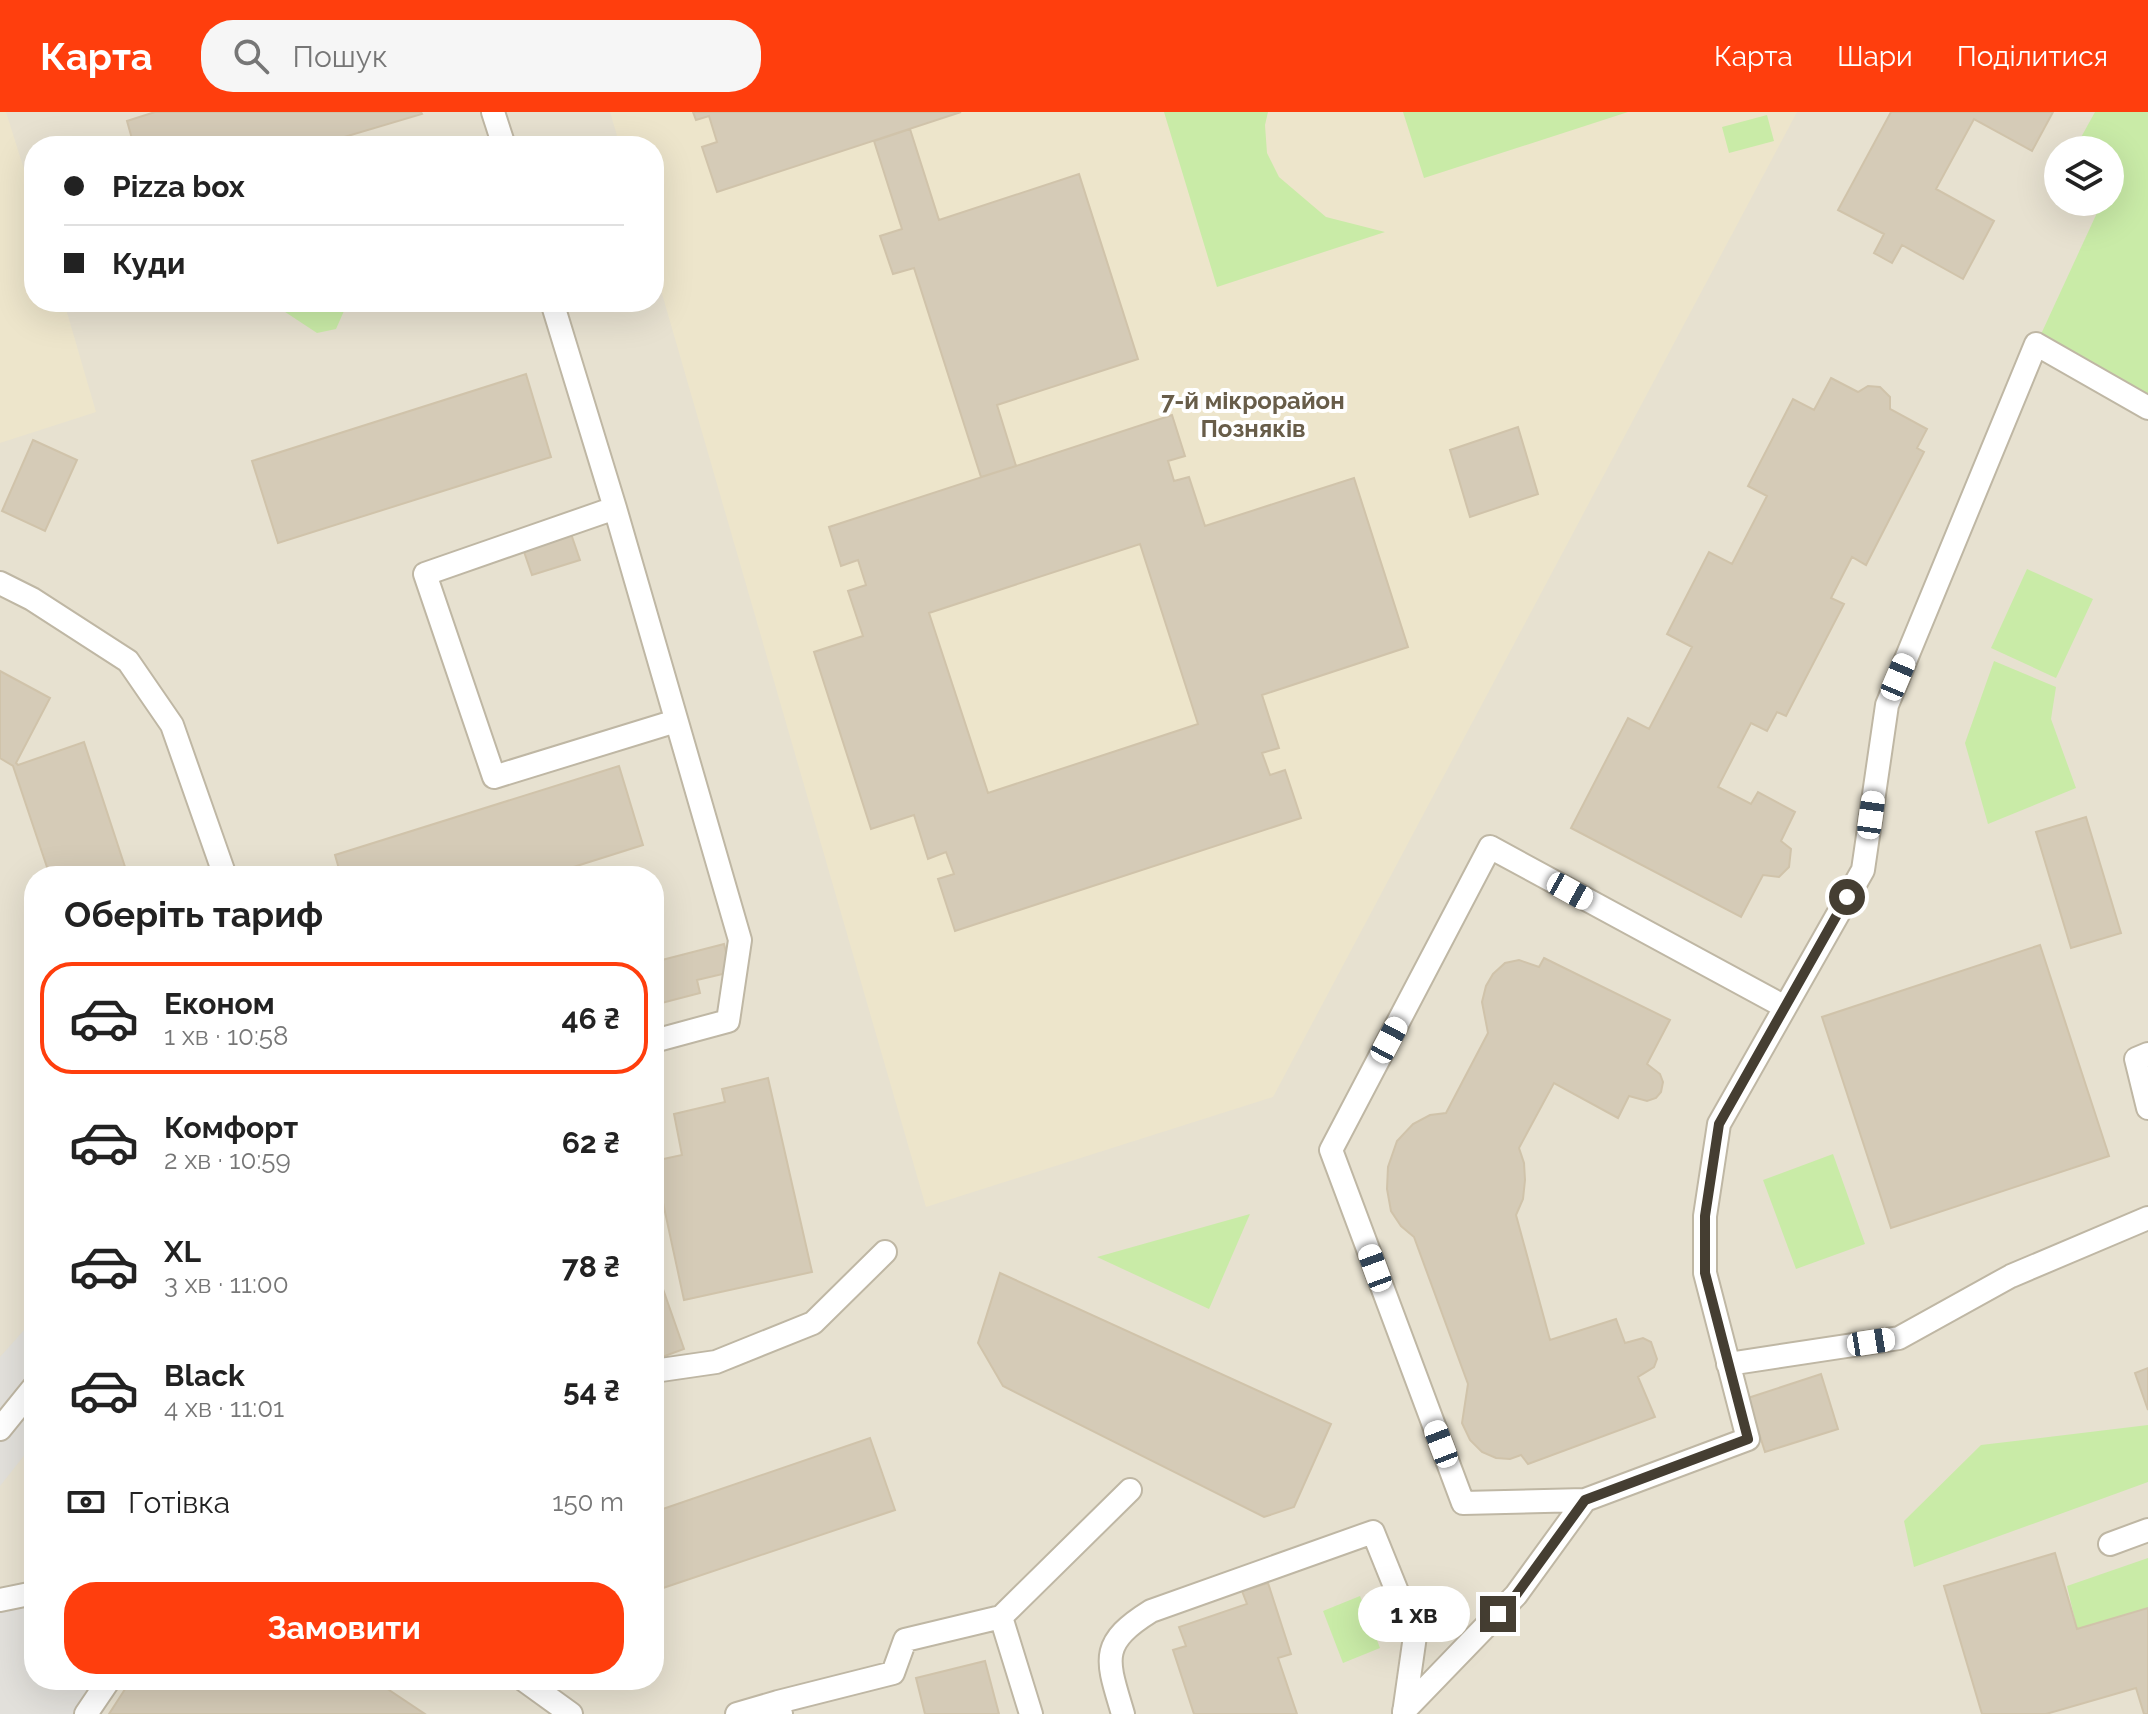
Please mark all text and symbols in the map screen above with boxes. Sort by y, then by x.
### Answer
search box [201,20,761,92]
text: Карта [40,34,153,79]
icon: search [229,34,273,78]
text: Пошук [293,39,388,74]
text: Карта [1714,40,1793,73]
text: Шари [1837,40,1913,73]
text: Поділитися [1957,40,2108,73]
map controls [2044,136,2124,216]
button: layers [2044,136,2124,216]
text: Pizza box [112,169,245,204]
text: Куди [112,246,185,281]
district label: 7-й мікрорайон Позняків [1161,386,1345,443]
car [1878,650,1918,704]
car [1856,790,1886,840]
car [1543,869,1597,913]
route start [1829,879,1865,915]
text: Оберіть тариф [64,893,323,935]
icon: car [68,982,140,1054]
text: Економ [164,986,275,1021]
text: 46 ₴ [561,1001,620,1036]
car [1367,1013,1411,1067]
text: 1 хв · 10:58 [164,1021,288,1051]
icon: car [68,1106,140,1178]
text: Комфорт [164,1110,298,1145]
text: 62 ₴ [562,1125,620,1160]
text: 2 хв · 10:59 [164,1145,291,1175]
icon: car [68,1230,140,1302]
text: XL [164,1234,201,1269]
car [1356,1241,1394,1295]
text: 78 ₴ [562,1249,620,1284]
text: 3 хв · 11:00 [164,1269,289,1299]
car [1845,1326,1897,1358]
icon: car [68,1354,140,1426]
text: Black [164,1358,245,1393]
text: 54 ₴ [563,1373,620,1408]
text: 4 хв · 11:01 [164,1393,284,1423]
car [1421,1417,1461,1471]
icon: cash [64,1480,108,1524]
text: Готівка [128,1485,230,1520]
text: 150 m [552,1487,624,1517]
button: Замовити [64,1582,624,1674]
callout: 1 хв [1358,1586,1470,1642]
route end [1480,1596,1516,1632]
text: 1 хв [1390,1599,1438,1629]

